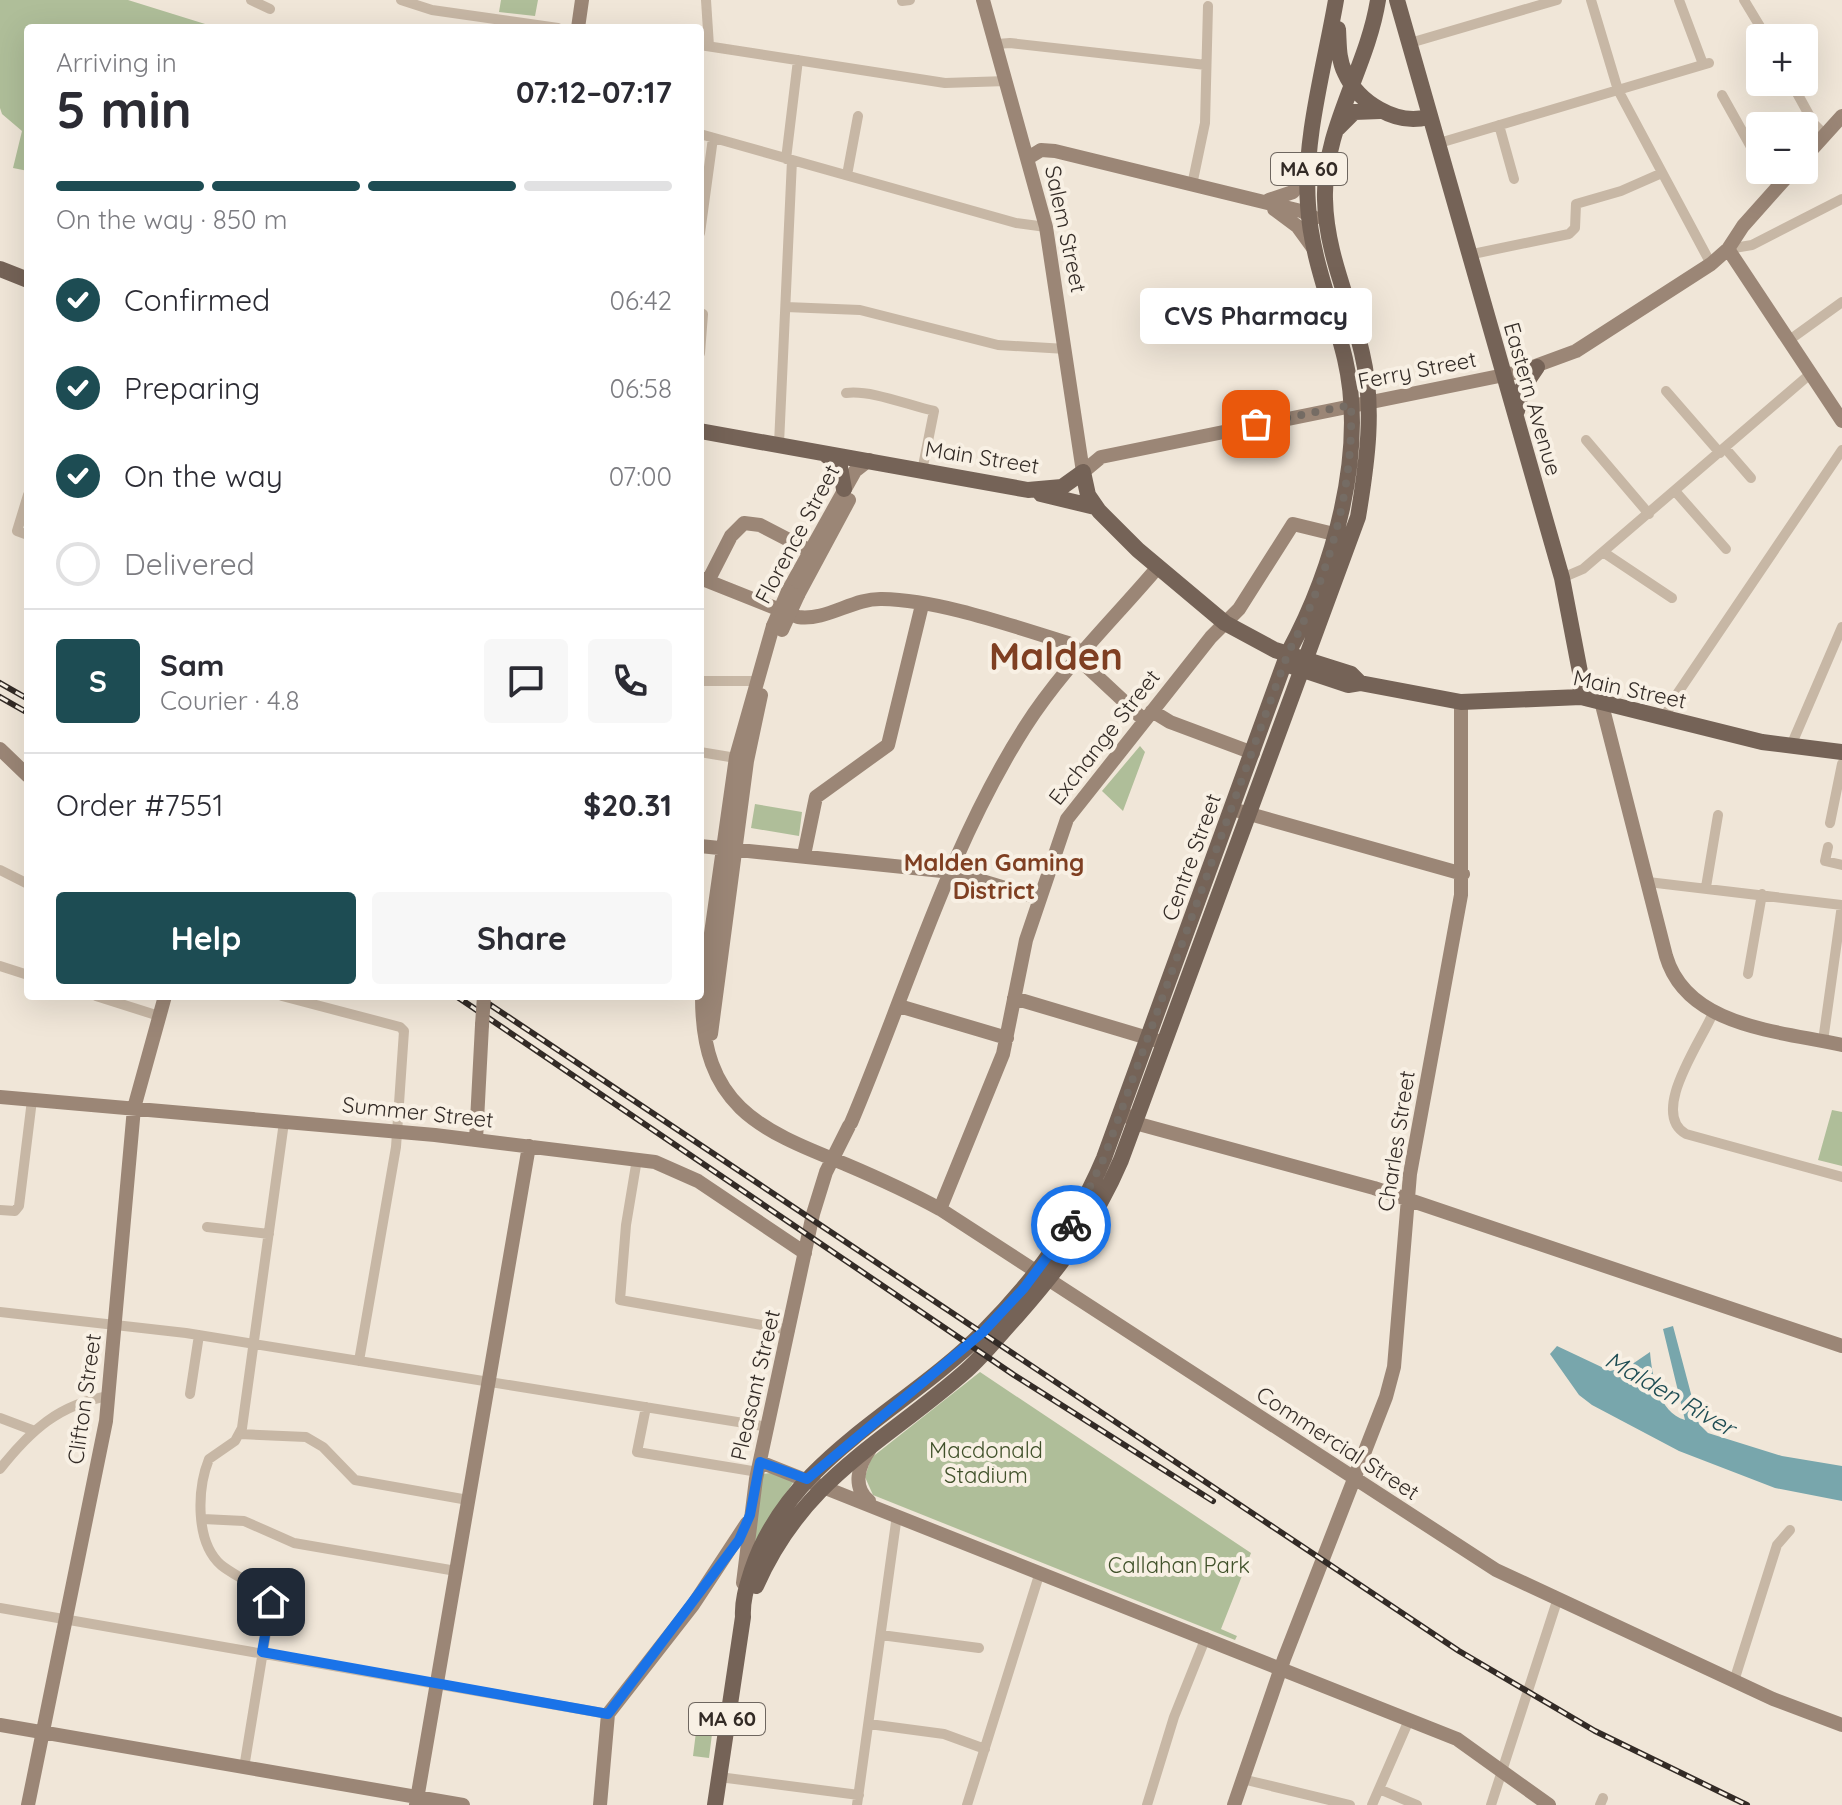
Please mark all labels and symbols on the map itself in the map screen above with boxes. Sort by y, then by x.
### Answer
road number: MA 60 [1271,153,1347,185]
street label: Salem Street [1039,163,1093,295]
callout: CVS Pharmacy [1140,288,1372,344]
street label: Eastern Avenue [1498,319,1568,479]
street label: Ferry Street [1355,345,1479,395]
pin [1222,390,1290,458]
street label: Main Street [923,434,1041,480]
street label: Florence Street [749,460,845,608]
district label: Malden [989,632,1123,680]
street label: Exchange Street [1042,663,1166,811]
street label: Main Street [1571,663,1689,715]
street label: Centre Street [1155,789,1227,925]
district label: Malden Gaming District [904,847,1084,905]
street label: Charles Street [1371,1068,1421,1214]
street label: Summer Street [341,1090,495,1134]
courier [1031,1185,1111,1265]
street label: Pleasant Street [724,1307,786,1463]
street label: Clifton Street [61,1332,107,1466]
water label: Malden River [1600,1344,1743,1444]
street label: Commercial Street [1251,1380,1425,1506]
park label: Macdonald Stadium [929,1436,1043,1489]
park label: Callahan Park [1108,1551,1250,1579]
pin [237,1568,305,1636]
road number: MA 60 [689,1703,765,1735]

